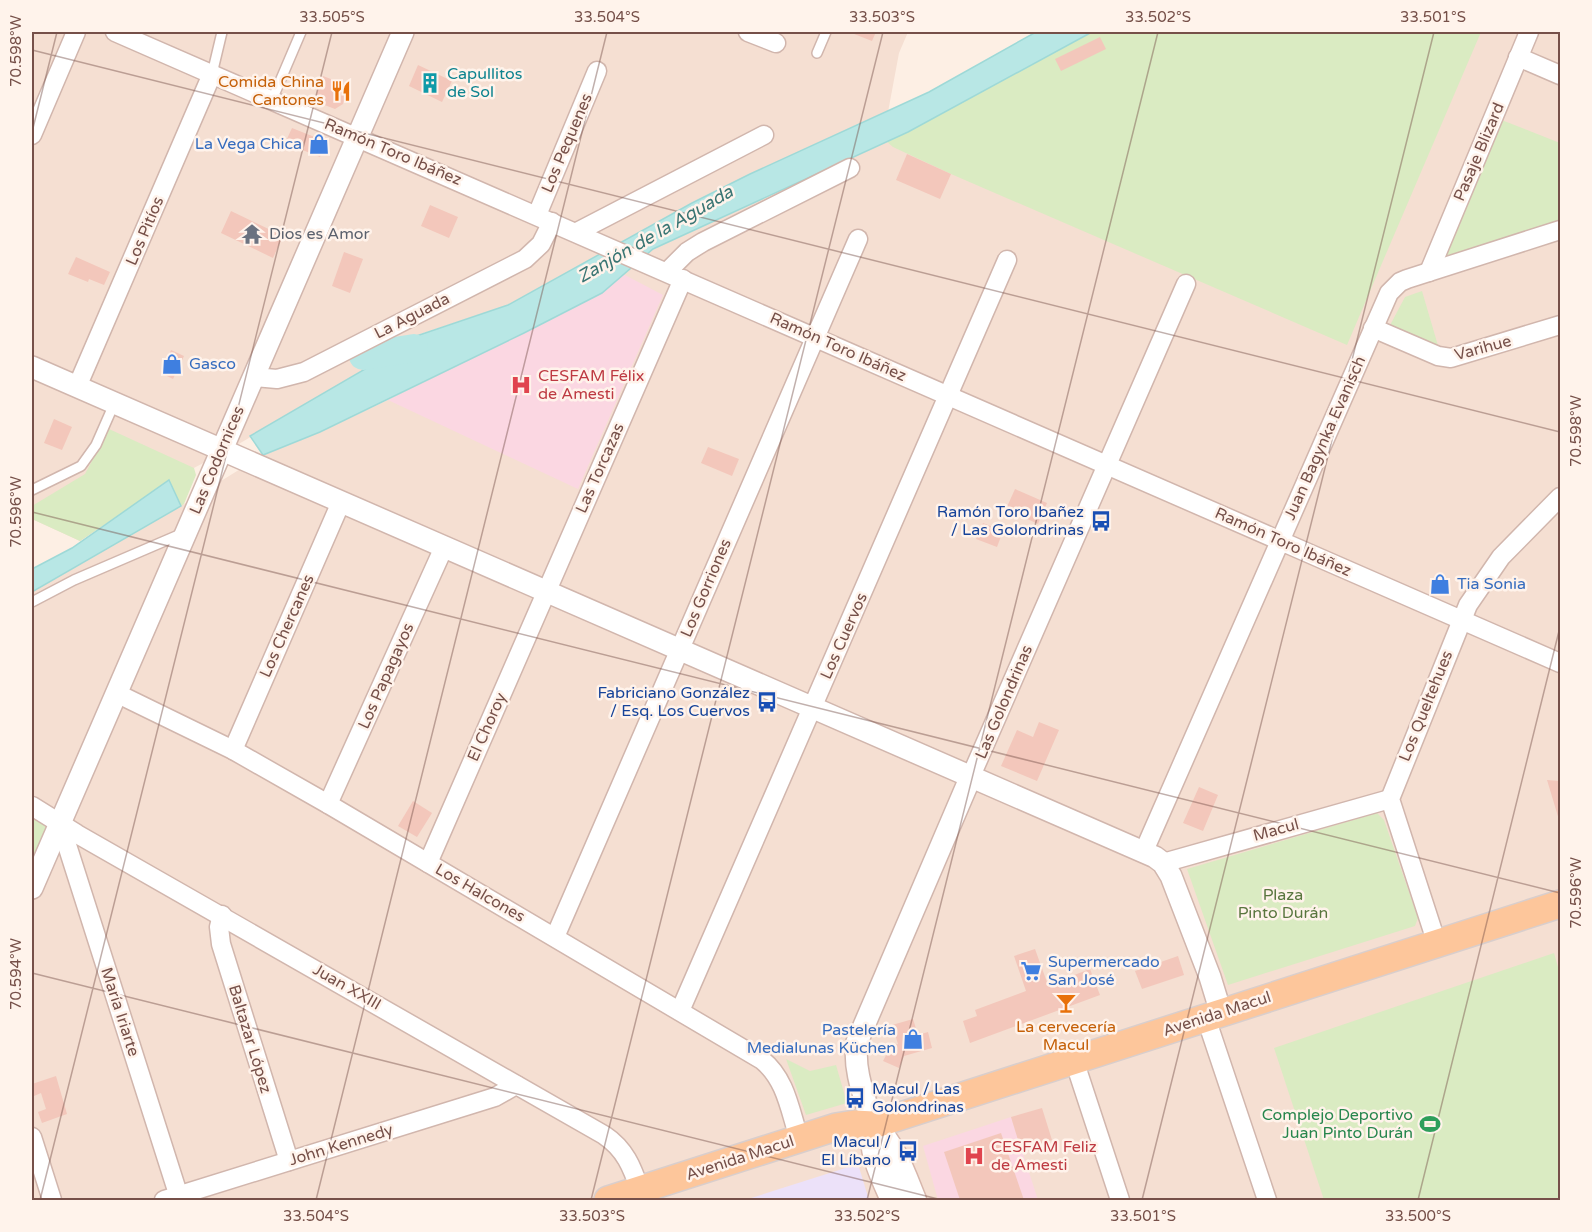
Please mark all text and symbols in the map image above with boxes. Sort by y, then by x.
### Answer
text: 33.505°S [299,8,365,26]
text: 33.504°S [574,8,640,26]
text: 33.503°S [849,8,915,26]
text: 33.502°S [1125,8,1191,26]
text: 33.501°S [1400,8,1466,26]
text: 70.598°W [7,15,25,87]
place label: Capullitos de Sol [447,64,522,102]
building icon: Capullitos de Sol [418,71,442,95]
place label: Comida China Cantones [218,72,324,110]
restaurant icon: Comida China Cantones [329,79,353,103]
street label: Los Pequenes [537,90,597,196]
street label: Pasaje Blizard [1449,100,1509,204]
street label: Ramón Toro Ibáñez [321,114,465,190]
shop icon: La Vega Chica [307,132,331,156]
place label: La Vega Chica [195,134,302,154]
water label: Zanjón de la Aguada [573,180,738,288]
street label: Los Pitíos [122,194,168,268]
temple icon: Dios es Amor [240,222,264,246]
place label: Dios es Amor [269,224,371,244]
street label: La Aguada [371,288,453,344]
street label: Ramón Toro Ibáñez [767,308,909,386]
street label: Varihue [1452,331,1514,365]
shop icon: Gasco [160,352,184,376]
street label: Juan Bagynka Evanisch [1280,353,1370,523]
place label: Gasco [189,354,236,374]
place label: CESFAM Félix de Amesti [538,366,644,404]
hospital icon: CESFAM Félix de Amesti [509,373,533,397]
text: 70.598°W [1567,395,1585,467]
street label: Las Codornices [185,403,249,517]
street label: Las Torcazas [571,420,629,516]
text: 70.596°W [7,476,25,548]
place label: Ramón Toro Ibañez / Las Golondrinas [937,502,1084,540]
street label: Ramón Toro Ibáñez [1212,503,1354,581]
bus stop icon: Ramón Toro Ibañez / Las Golondrinas [1089,509,1113,533]
street label: Los Gorriones [676,536,736,640]
street label: Los Chercanes [255,571,319,681]
shop icon: Tia Sonia [1428,572,1452,596]
place label: Tia Sonia [1457,574,1526,594]
street label: Los Cuervos [816,590,872,682]
street label: Los Papagayos [354,620,418,732]
street label: Las Golondrinas [971,642,1037,762]
street label: Los Queltehues [1395,648,1457,764]
place label: Fabriciano González / Esq. Los Cuervos [598,683,750,721]
street label: El Choroy [463,689,511,764]
bus stop icon: Fabriciano González / Esq. Los Cuervos [755,690,779,714]
street label: Macul [1251,814,1301,846]
text: 70.596°W [1567,857,1585,929]
street label: Los Halcones [431,859,529,927]
park label: Plaza Pinto Durán [1238,885,1328,923]
text: 70.594°W [7,938,25,1010]
place label: Supermercado San José [1048,952,1160,990]
street label: Juan XXIII [309,959,385,1015]
supermarket icon: Supermercado San José [1019,959,1043,983]
street label: María Iriarte [96,965,144,1059]
street label: Baltazar López [224,982,276,1096]
street label: Avenida Macul [1160,987,1274,1041]
bar icon: La cervecería Macul [1054,991,1078,1015]
place label: La cervecería Macul [1016,1017,1116,1055]
place label: Pastelería Medialunas Küchen [747,1020,896,1058]
shop icon: Pastelería Medialunas Küchen [901,1027,925,1051]
place label: Macul / Las Golondrinas [872,1079,964,1117]
bus stop icon: Macul / Las Golondrinas [843,1086,867,1110]
place label: Complejo Deportivo Juan Pinto Durán [1262,1105,1413,1143]
sports icon: Complejo Deportivo Juan Pinto Durán [1418,1112,1442,1136]
street label: John Kennedy [287,1120,396,1170]
street label: Avenida Macul [683,1131,797,1185]
place label: Macul / El Líbano [821,1132,891,1170]
place label: CESFAM Feliz de Amesti [991,1137,1097,1175]
bus stop icon: Macul / El Líbano [896,1139,920,1163]
hospital icon: CESFAM Feliz de Amesti [962,1144,986,1168]
text: 33.504°S [283,1207,349,1225]
text: 33.503°S [559,1207,625,1225]
text: 33.502°S [834,1207,900,1225]
text: 33.501°S [1110,1207,1176,1225]
text: 33.500°S [1385,1207,1451,1225]

